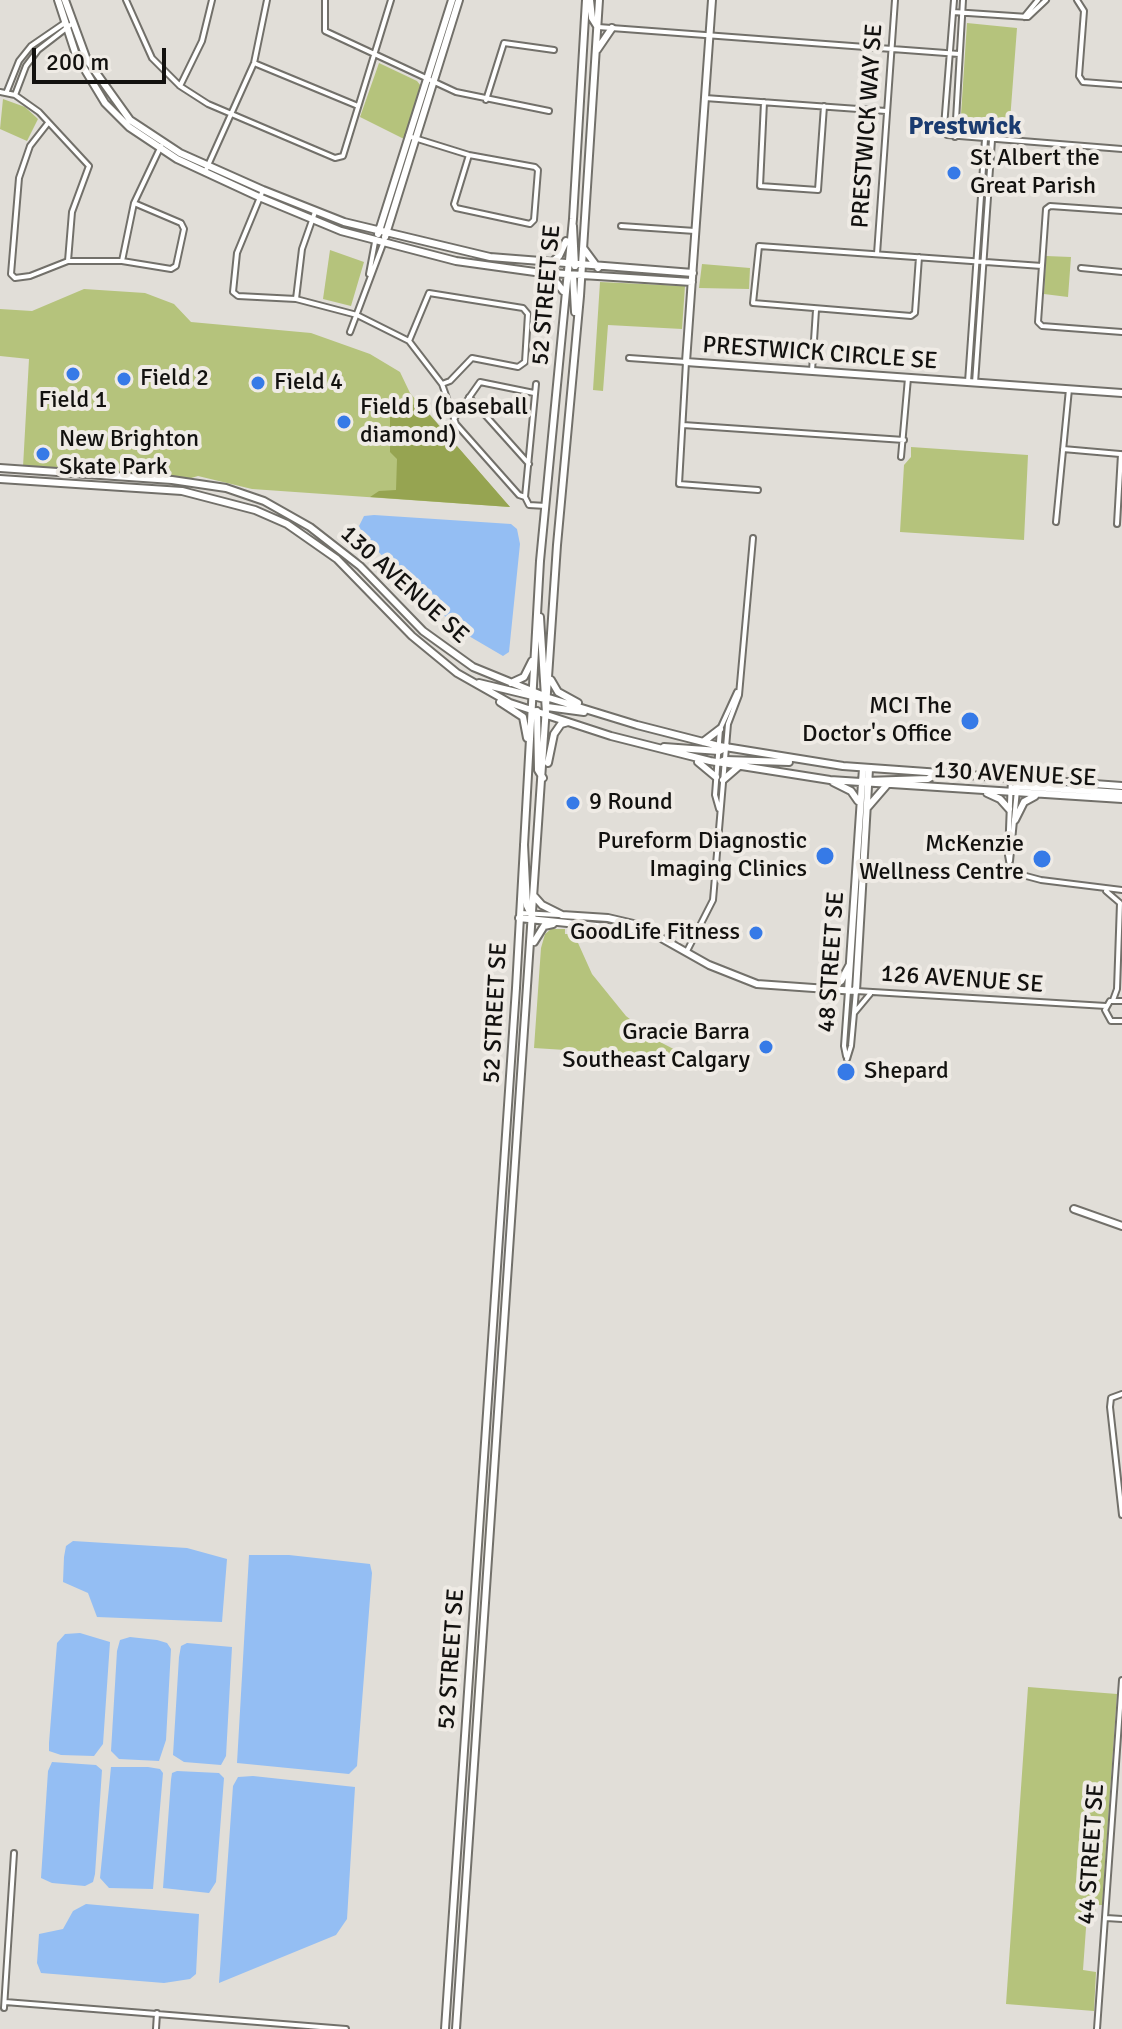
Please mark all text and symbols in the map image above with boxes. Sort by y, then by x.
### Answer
street label: PRESTWICK WAY SE [846,23,890,229]
scale bar [36,32,170,82]
text: 200 m [46,47,109,77]
district label: Prestwick [908,111,1022,143]
place label: St Albert the Great Parish [970,145,1100,201]
marker: St Albert the Great Parish [945,164,963,182]
street label: 52 STREET SE [526,223,568,367]
street label: PRESTWICK CIRCLE SE [701,331,939,377]
marker: Field 1 [64,365,82,383]
place label: Field 2 [140,365,209,393]
place label: Field 4 [274,369,343,397]
marker: Field 2 [115,370,133,388]
marker: Field 4 [249,374,267,392]
place label: Field 1 [39,387,107,415]
place label: Field 5 (baseball diamond) [360,394,528,450]
marker: Field 5 (baseball diamond) [335,413,353,431]
place label: New Brighton Skate Park [59,426,199,482]
marker: New Brighton Skate Park [34,445,52,463]
street label: 130 AVENUE SE [334,520,474,650]
place label: MCI The Doctor's Office [802,693,952,749]
marker: MCI The Doctor's Office [959,710,981,732]
street label: 130 AVENUE SE [933,756,1097,794]
place label: 9 Round [589,789,673,817]
marker: 9 Round [564,794,582,812]
place label: Pureform Diagnostic Imaging Clinics [597,828,807,884]
place label: McKenzie Wellness Centre [859,831,1024,887]
marker: Pureform Diagnostic Imaging Clinics [814,845,836,867]
marker: McKenzie Wellness Centre [1031,848,1053,870]
street label: 48 STREET SE [813,891,851,1033]
place label: GoodLife Fitness [570,919,740,947]
marker: GoodLife Fitness [747,924,765,942]
street label: 52 STREET SE [478,942,514,1084]
street label: 126 AVENUE SE [880,960,1044,1000]
place label: Gracie Barra Southeast Calgary [562,1019,750,1075]
marker: Gracie Barra Southeast Calgary [757,1038,775,1056]
place label: Shepard [864,1058,949,1086]
marker: Shepard [835,1061,857,1083]
street label: 52 STREET SE [433,1588,471,1730]
street label: 44 STREET SE [1073,1783,1111,1925]

